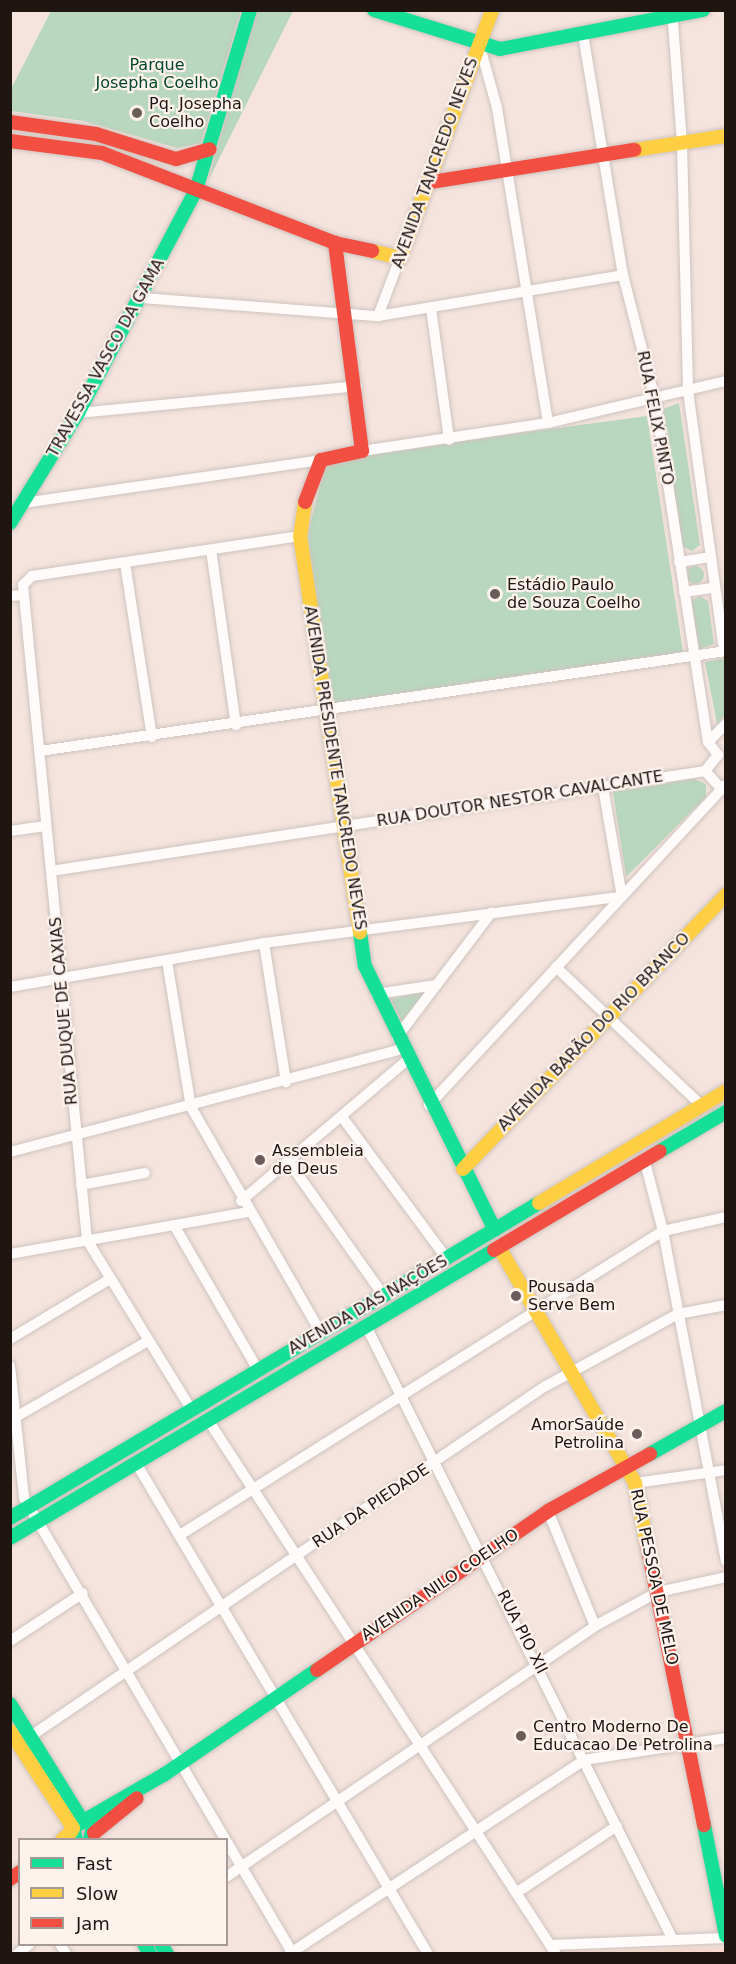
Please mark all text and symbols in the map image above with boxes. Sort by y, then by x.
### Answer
park label: Parque Josepha Coelho [95,55,219,93]
street label: AVENIDA TANCREDO NEVES [388,55,482,271]
place label: Pq. Josepha Coelho [149,94,242,132]
marker: Pq. Josepha Coelho [130,106,144,120]
street label: TRAVESSA VASCO DA GAMA [43,255,169,461]
street label: RUA FELIX PINTO [633,349,677,487]
place label: Estádio Paulo de Souza Coelho [507,575,641,613]
marker: Estádio Paulo de Souza Coelho [488,587,502,601]
street label: AVENIDA PRESIDENTE TANCREDO NEVES [300,605,370,931]
street label: RUA DOUTOR NESTOR CAVALCANTE [375,767,665,831]
street label: RUA DUQUE DE CAXIAS [46,916,82,1106]
street label: AVENIDA BARÃO DO RIO BRANCO [494,929,694,1135]
place label: Assembleia de Deus [272,1141,364,1179]
marker: Assembleia de Deus [253,1153,267,1167]
street label: AVENIDA DAS NAÇÕES [285,1252,451,1358]
place label: Pousada Serve Bem [528,1277,615,1315]
marker: Pousada Serve Bem [509,1289,523,1303]
place label: AmorSaúde Petrolina [531,1415,624,1453]
marker: AmorSaúde Petrolina [628,1425,646,1443]
street label: RUA DA PIEDADE [309,1460,433,1552]
street label: RUA PESSOA DE MELO [626,1487,682,1667]
street label: AVENIDA NILO COELHO [358,1525,522,1645]
street label: RUA PIO XII [493,1587,551,1677]
place label: Centro Moderno De Educacao De Petrolina [533,1717,713,1755]
marker: Centro Moderno De Educacao De Petrolina [514,1729,528,1743]
legend [18,1838,228,1946]
text: Fast [76,1853,112,1874]
text: Slow [76,1883,118,1904]
text: Jam [76,1913,110,1934]

